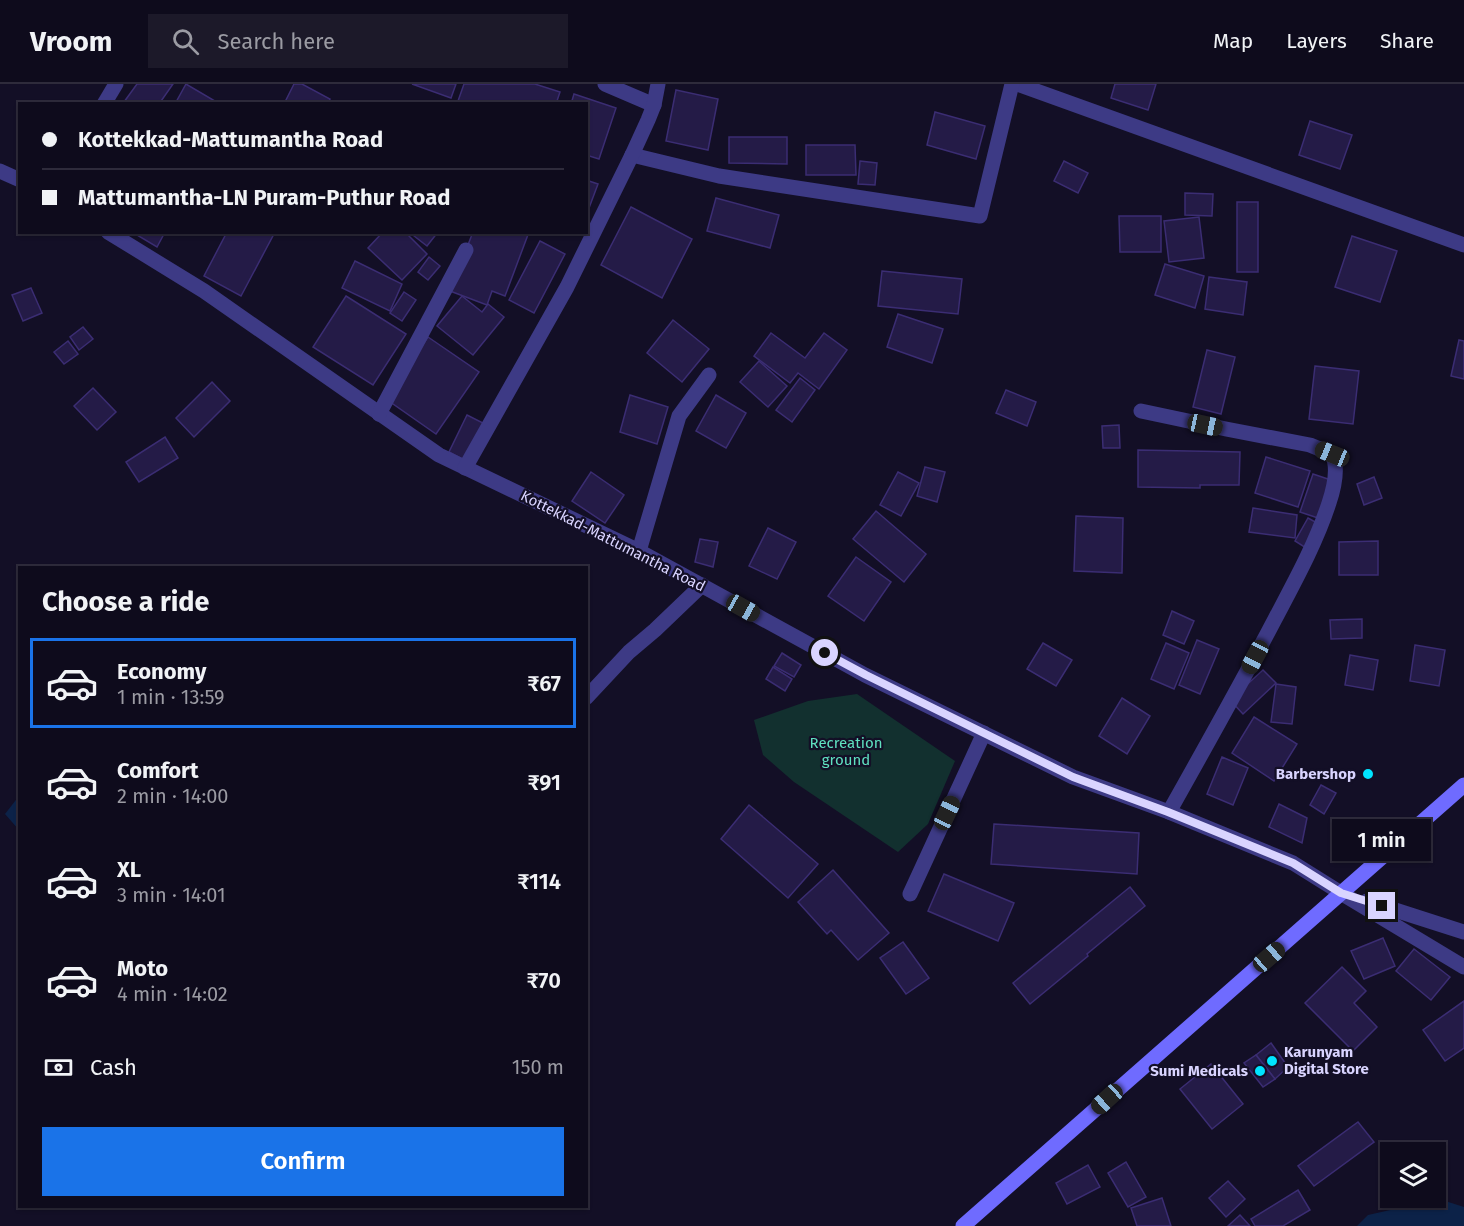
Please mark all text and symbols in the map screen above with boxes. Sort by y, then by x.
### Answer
search box [148,14,568,68]
text: Vroom [30,25,112,58]
icon: search [169,25,202,58]
text: Search here [217,28,335,55]
text: Map [1213,28,1253,54]
text: Layers [1286,28,1347,54]
text: Share [1380,28,1434,54]
text: Kottekkad-Mattumantha Road [78,126,383,153]
text: Mattumantha-LN Puram-Puthur Road [78,184,450,211]
car [1186,412,1224,438]
car [1312,439,1352,469]
street label: Kottekkad-Mattumantha Road [518,487,708,595]
text: Choose a ride [42,586,209,618]
car [723,591,763,625]
car [1239,637,1271,677]
route start [811,639,838,666]
icon: car [45,656,99,710]
text: Economy [117,658,206,685]
text: ₹67 [527,670,561,697]
text: 1 min · 13:59 [117,685,225,709]
park label: Recreation ground [810,734,882,769]
icon: car [45,755,99,809]
text: Comfort [117,757,198,784]
place label: Barbershop [1276,765,1356,783]
marker: Barbershop [1361,767,1375,781]
text: ₹91 [527,769,561,796]
text: 2 min · 14:00 [117,784,229,808]
car [931,793,963,833]
callout: 1 min [1332,819,1432,861]
text: 1 min [1357,828,1406,852]
icon: car [45,854,99,908]
text: XL [117,856,141,883]
text: ₹114 [517,868,561,895]
text: 3 min · 14:01 [117,883,226,907]
route end [1368,892,1395,919]
car [1250,938,1288,976]
icon: car [45,953,99,1007]
text: Moto [117,955,168,982]
text: ₹70 [526,967,561,994]
text: 4 min · 14:02 [117,982,228,1006]
place label: Karunyam Digital Store [1284,1043,1369,1078]
icon: cash [42,1051,75,1084]
text: Cash [90,1054,137,1081]
marker: Karunyam Digital Store [1265,1054,1279,1068]
text: 150 m [512,1055,564,1079]
place label: Sumi Medicals [1150,1062,1248,1080]
marker: Sumi Medicals [1253,1064,1267,1078]
car [1088,1080,1126,1118]
button: Confirm [42,1127,564,1196]
map controls [1380,1142,1446,1208]
button: layers [1380,1142,1446,1208]

